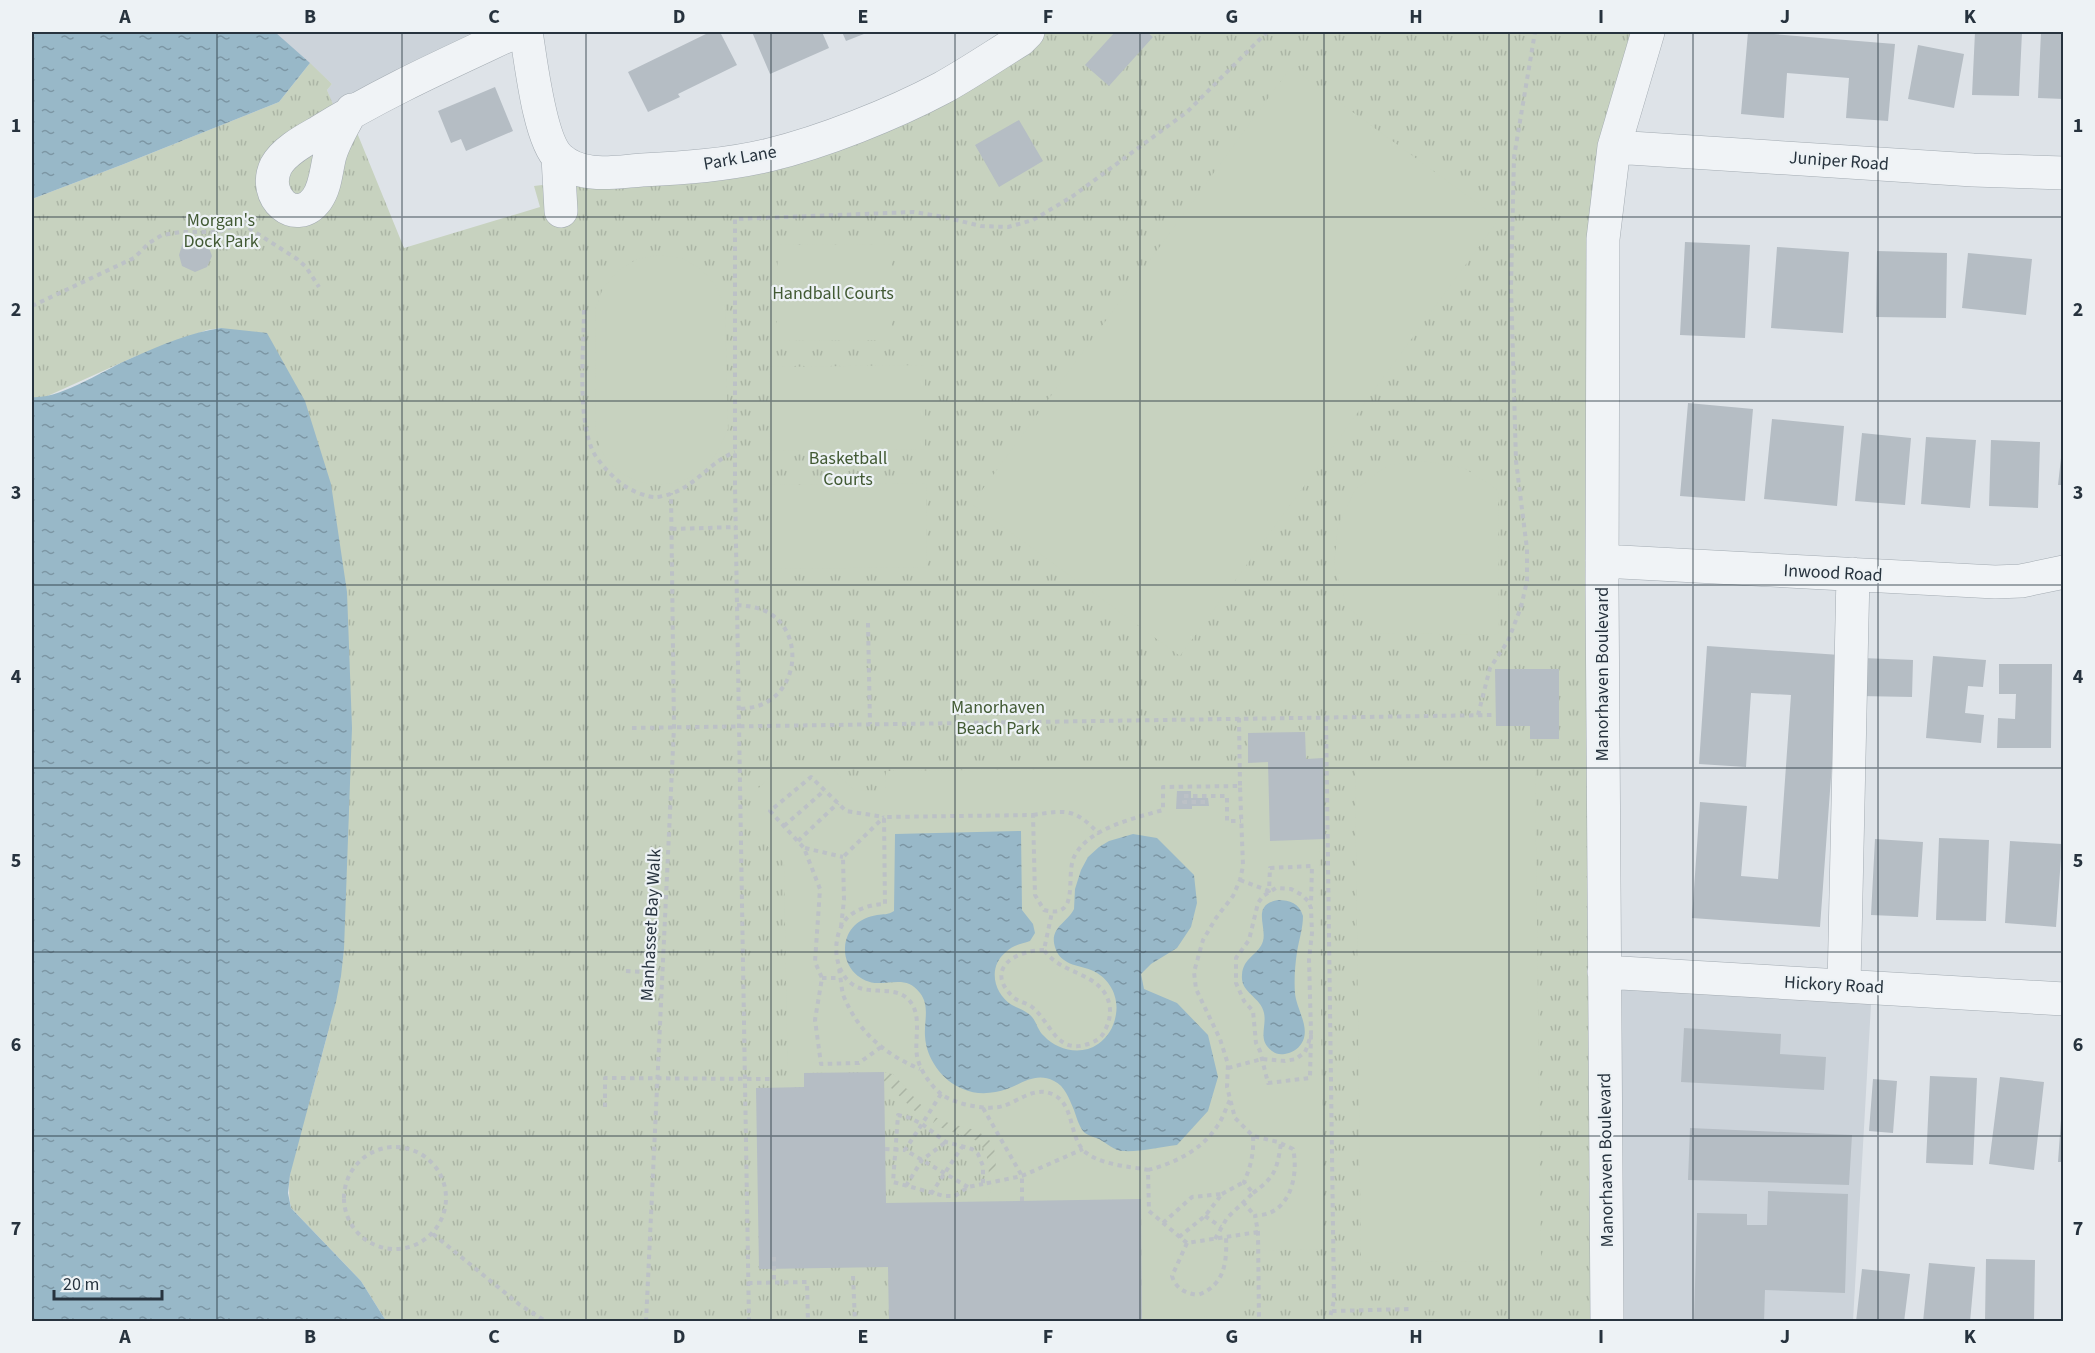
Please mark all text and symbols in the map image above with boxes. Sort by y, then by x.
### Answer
text: A [118,3,131,31]
text: B [304,3,316,31]
text: C [488,3,500,31]
text: D [673,3,685,31]
text: E [858,3,868,31]
text: F [1043,3,1053,31]
text: G [1226,3,1238,31]
text: H [1409,3,1423,31]
text: I [1598,3,1604,31]
text: J [1780,3,1790,31]
text: K [1964,3,1977,31]
text: 1 [11,112,21,140]
text: 1 [2073,112,2083,140]
street label: Park Lane [701,139,779,177]
street label: Juniper Road [1788,145,1890,177]
park label: Morgan's Dock Park [183,208,259,254]
park label: Handball Courts [772,281,894,306]
text: 2 [11,296,21,324]
text: 2 [2073,296,2083,324]
park label: Basketball Courts [809,446,887,492]
text: 3 [11,479,21,507]
text: 3 [2073,479,2083,507]
street label: Inwood Road [1783,558,1883,588]
street label: Manorhaven Boulevard [1590,587,1615,761]
text: 4 [11,663,22,691]
text: 4 [2073,663,2084,691]
park label: Manorhaven Beach Park [951,695,1045,741]
text: 5 [11,847,21,875]
text: 5 [2073,847,2083,875]
street label: Manhasset Bay Walk [635,848,667,1002]
street label: Hickory Road [1783,970,1885,1000]
text: 6 [11,1031,21,1059]
text: 6 [2073,1031,2083,1059]
street label: Manorhaven Boulevard [1592,1073,1620,1247]
text: 7 [11,1215,21,1243]
text: 7 [2073,1215,2083,1243]
scale bar [54,1263,162,1301]
text: 20 m [63,1272,99,1297]
text: A [118,1323,131,1351]
text: B [304,1323,316,1351]
text: C [488,1323,500,1351]
text: D [673,1323,685,1351]
text: E [858,1323,868,1351]
text: F [1043,1323,1053,1351]
text: G [1226,1323,1238,1351]
text: H [1409,1323,1423,1351]
text: I [1598,1323,1604,1351]
text: J [1780,1323,1790,1351]
text: K [1964,1323,1977,1351]

